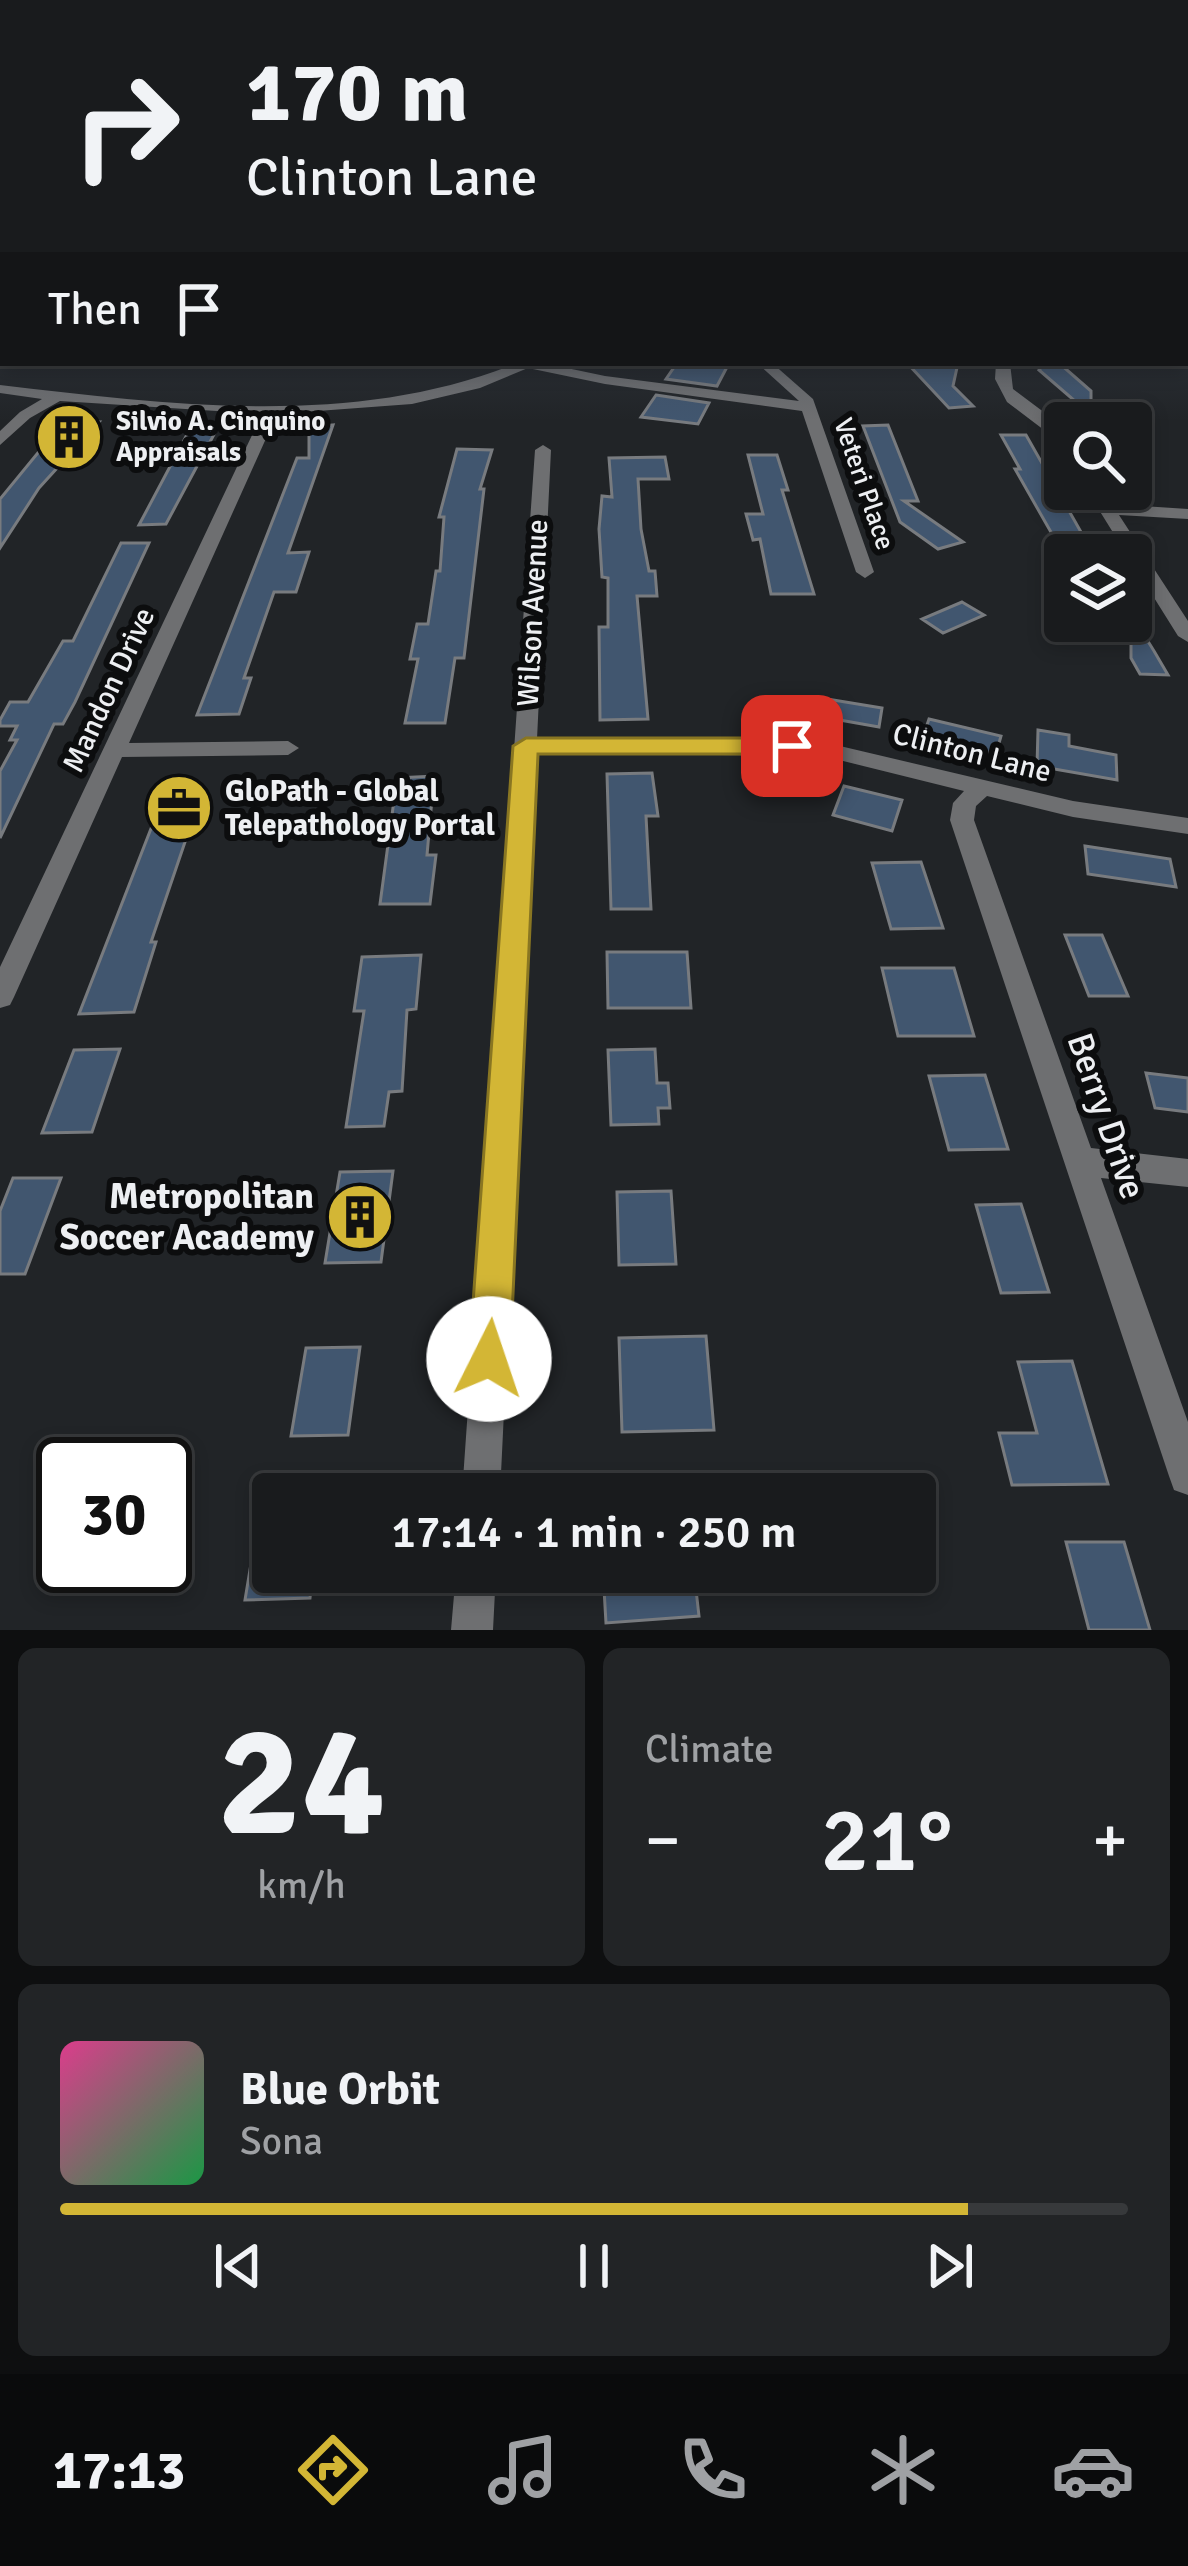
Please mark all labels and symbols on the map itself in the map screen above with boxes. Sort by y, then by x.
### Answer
building icon: Silvio A. Cinquino Appraisals [34,402,104,472]
place label: Silvio A. Cinquino Appraisals [116,405,325,469]
street label: Veteri Place [826,414,902,554]
street label: Wilson Avenue [510,518,556,708]
street label: Mandon Drive [55,602,163,778]
pin [741,695,843,797]
street label: Clinton Lane [889,715,1055,791]
office icon: GloPath - Global Telepathology Portal [144,773,214,843]
place label: GloPath - Global Telepathology Portal [225,773,495,844]
street label: Berry Drive [1057,1027,1155,1205]
place label: Metropolitan Soccer Academy [60,1174,314,1260]
building icon: Metropolitan Soccer Academy [325,1182,395,1252]
position arrow [426,1296,552,1422]
speed limit sign: 30 [36,1437,192,1593]

